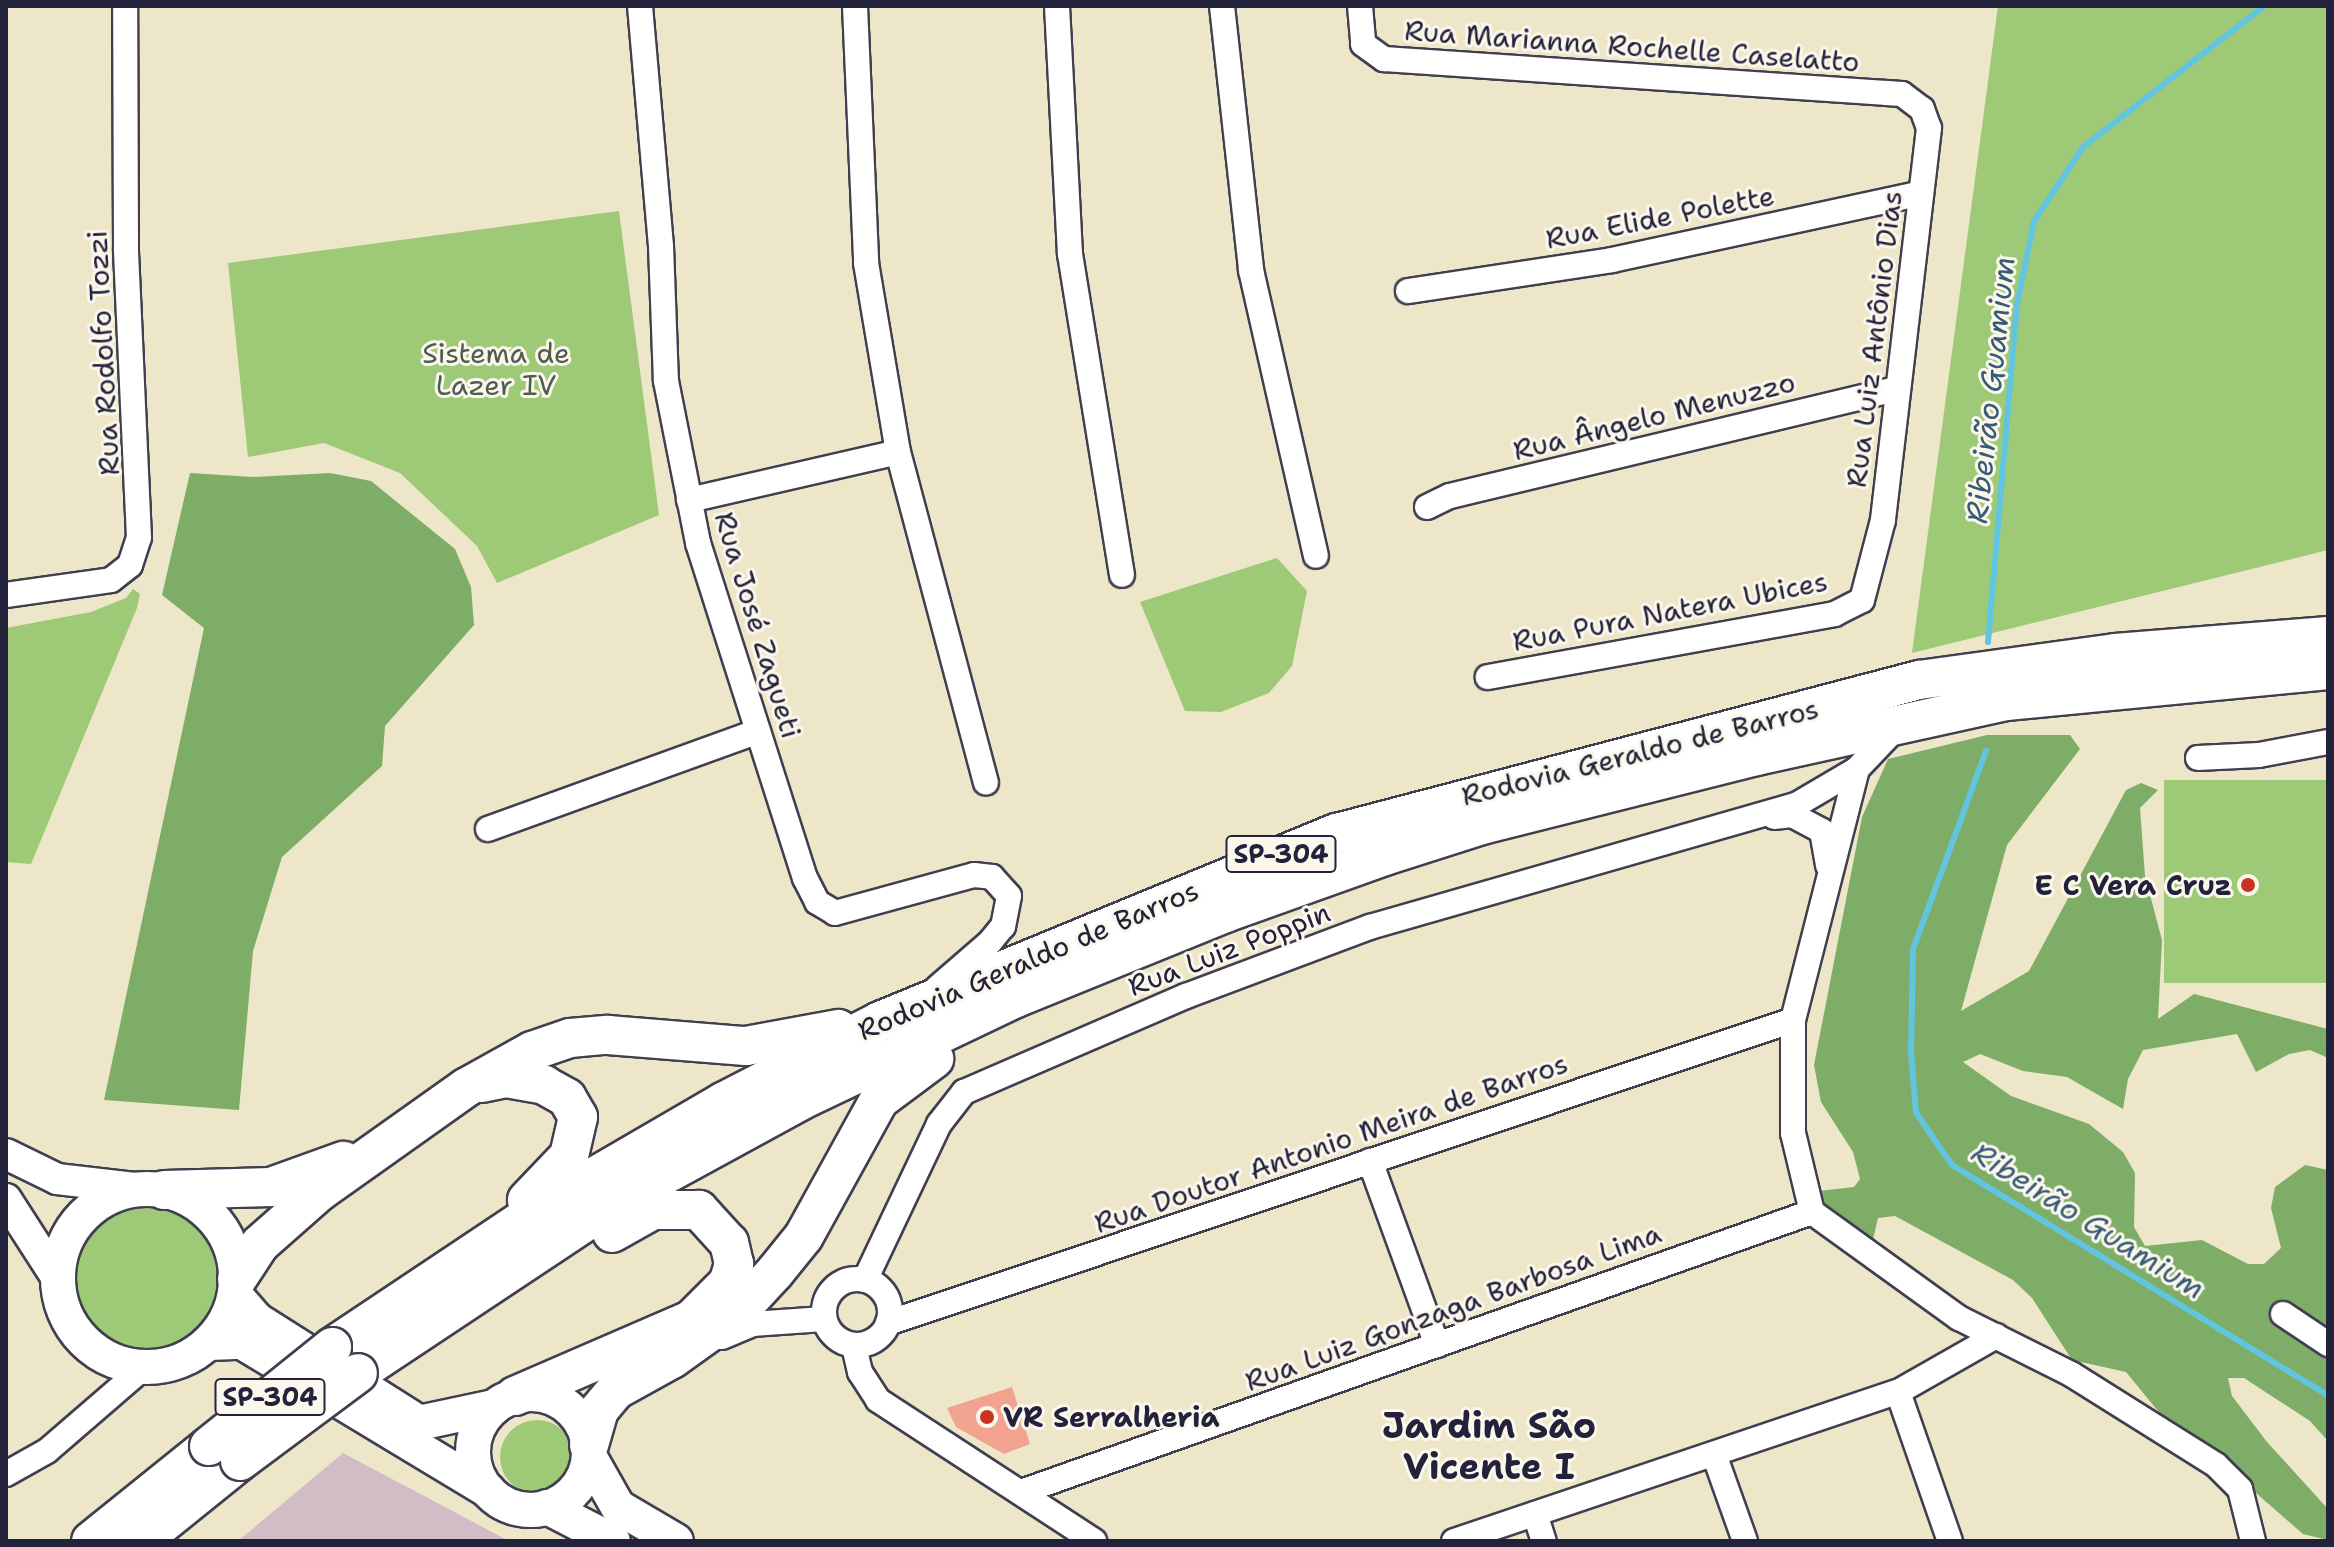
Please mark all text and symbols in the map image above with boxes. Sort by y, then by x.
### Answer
street label: Rua Marianna Rochelle Caselatto [1403,13,1861,79]
street label: Rua Elide Polette [1543,178,1777,256]
street label: Rua Luiz Antônio Dias [1839,189,1909,489]
street label: Rua Rodolfo Tozzi [80,230,126,476]
water label: Ribeirão Guamium [1959,255,2023,525]
park label: Sistema de Lazer IV [422,336,570,402]
street label: Rua Ângelo Menuzzo [1510,365,1798,467]
street label: Rua José Zagueti [708,508,808,742]
street label: Rua Pura Natera Ubices [1510,564,1830,658]
street label: Rodovia Geraldo de Barros [1458,691,1822,813]
road number: SP-304 [1225,832,1337,876]
place label: E C Vera Cruz [2034,868,2232,902]
street label: Rodovia Geraldo de Barros [853,873,1203,1047]
marker: E C Vera Cruz [2239,876,2257,894]
street label: Rua Luiz Poppin [1123,895,1335,1003]
street label: Rua Doutor Antonio Meira de Barros [1090,1046,1572,1240]
water label: Ribeirão Guamium [1965,1135,2211,1307]
street label: Rua Luiz Gonzaga Barbosa Lima [1240,1216,1666,1398]
road number: SP-304 [214,1375,326,1419]
place label: VR Serralheria [1003,1400,1220,1434]
district label: Jardim São Vicente I [1382,1403,1596,1488]
marker: VR Serralheria [978,1408,996,1426]

